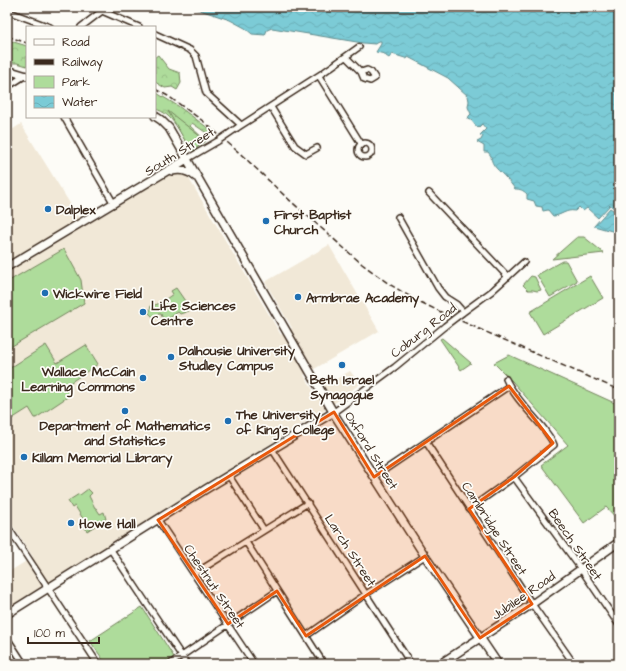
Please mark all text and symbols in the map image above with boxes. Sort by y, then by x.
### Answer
legend [26,26,156,118]
text: Road [62,34,90,51]
text: Railway [62,54,103,72]
text: Park [62,74,90,91]
text: Water [62,94,98,111]
street label: South Street [141,123,219,180]
place label: Dalplex [56,201,96,220]
marker: Dalplex [43,204,53,214]
place label: First Baptist Church [274,206,352,239]
marker: First Baptist Church [261,216,271,226]
place label: Wickwire Field [52,285,142,303]
marker: Wickwire Field [40,288,50,298]
place label: Armbrae Academy [306,289,420,308]
marker: Armbrae Academy [293,292,303,302]
place label: Life Sciences Centre [151,297,236,330]
street label: Coburg Road [387,299,461,363]
marker: Life Sciences Centre [138,307,148,317]
place label: Dalhousie University Studley Campus [178,342,296,376]
marker: Dalhousie University Studley Campus [166,352,176,362]
marker: Beth Israel Synagogue [337,360,347,370]
place label: Wallace McCain Learning Commons [21,363,135,398]
place label: Beth Israel Synagogue [310,371,374,406]
marker: Wallace McCain Learning Commons [138,373,148,383]
marker: Department of Mathematics and Statistics [120,406,130,416]
place label: The University of King's College [235,406,335,441]
street label: Oxford Street [340,408,403,494]
marker: The University of King's College [223,416,233,426]
place label: Department of Mathematics and Statistics [40,417,211,450]
place label: Killam Memorial Library [32,449,173,468]
marker: Killam Memorial Library [19,452,29,462]
street label: Cambridge Street [456,478,532,580]
street label: Beech Street [544,505,607,584]
street label: Larch Street [320,511,381,591]
place label: Howe Hall [79,515,136,533]
marker: Howe Hall [66,518,76,528]
street label: Chestnut Street [179,541,249,633]
street label: Jubilee Road [488,567,559,624]
scale bar [28,619,99,645]
text: 100 m [34,625,65,642]

